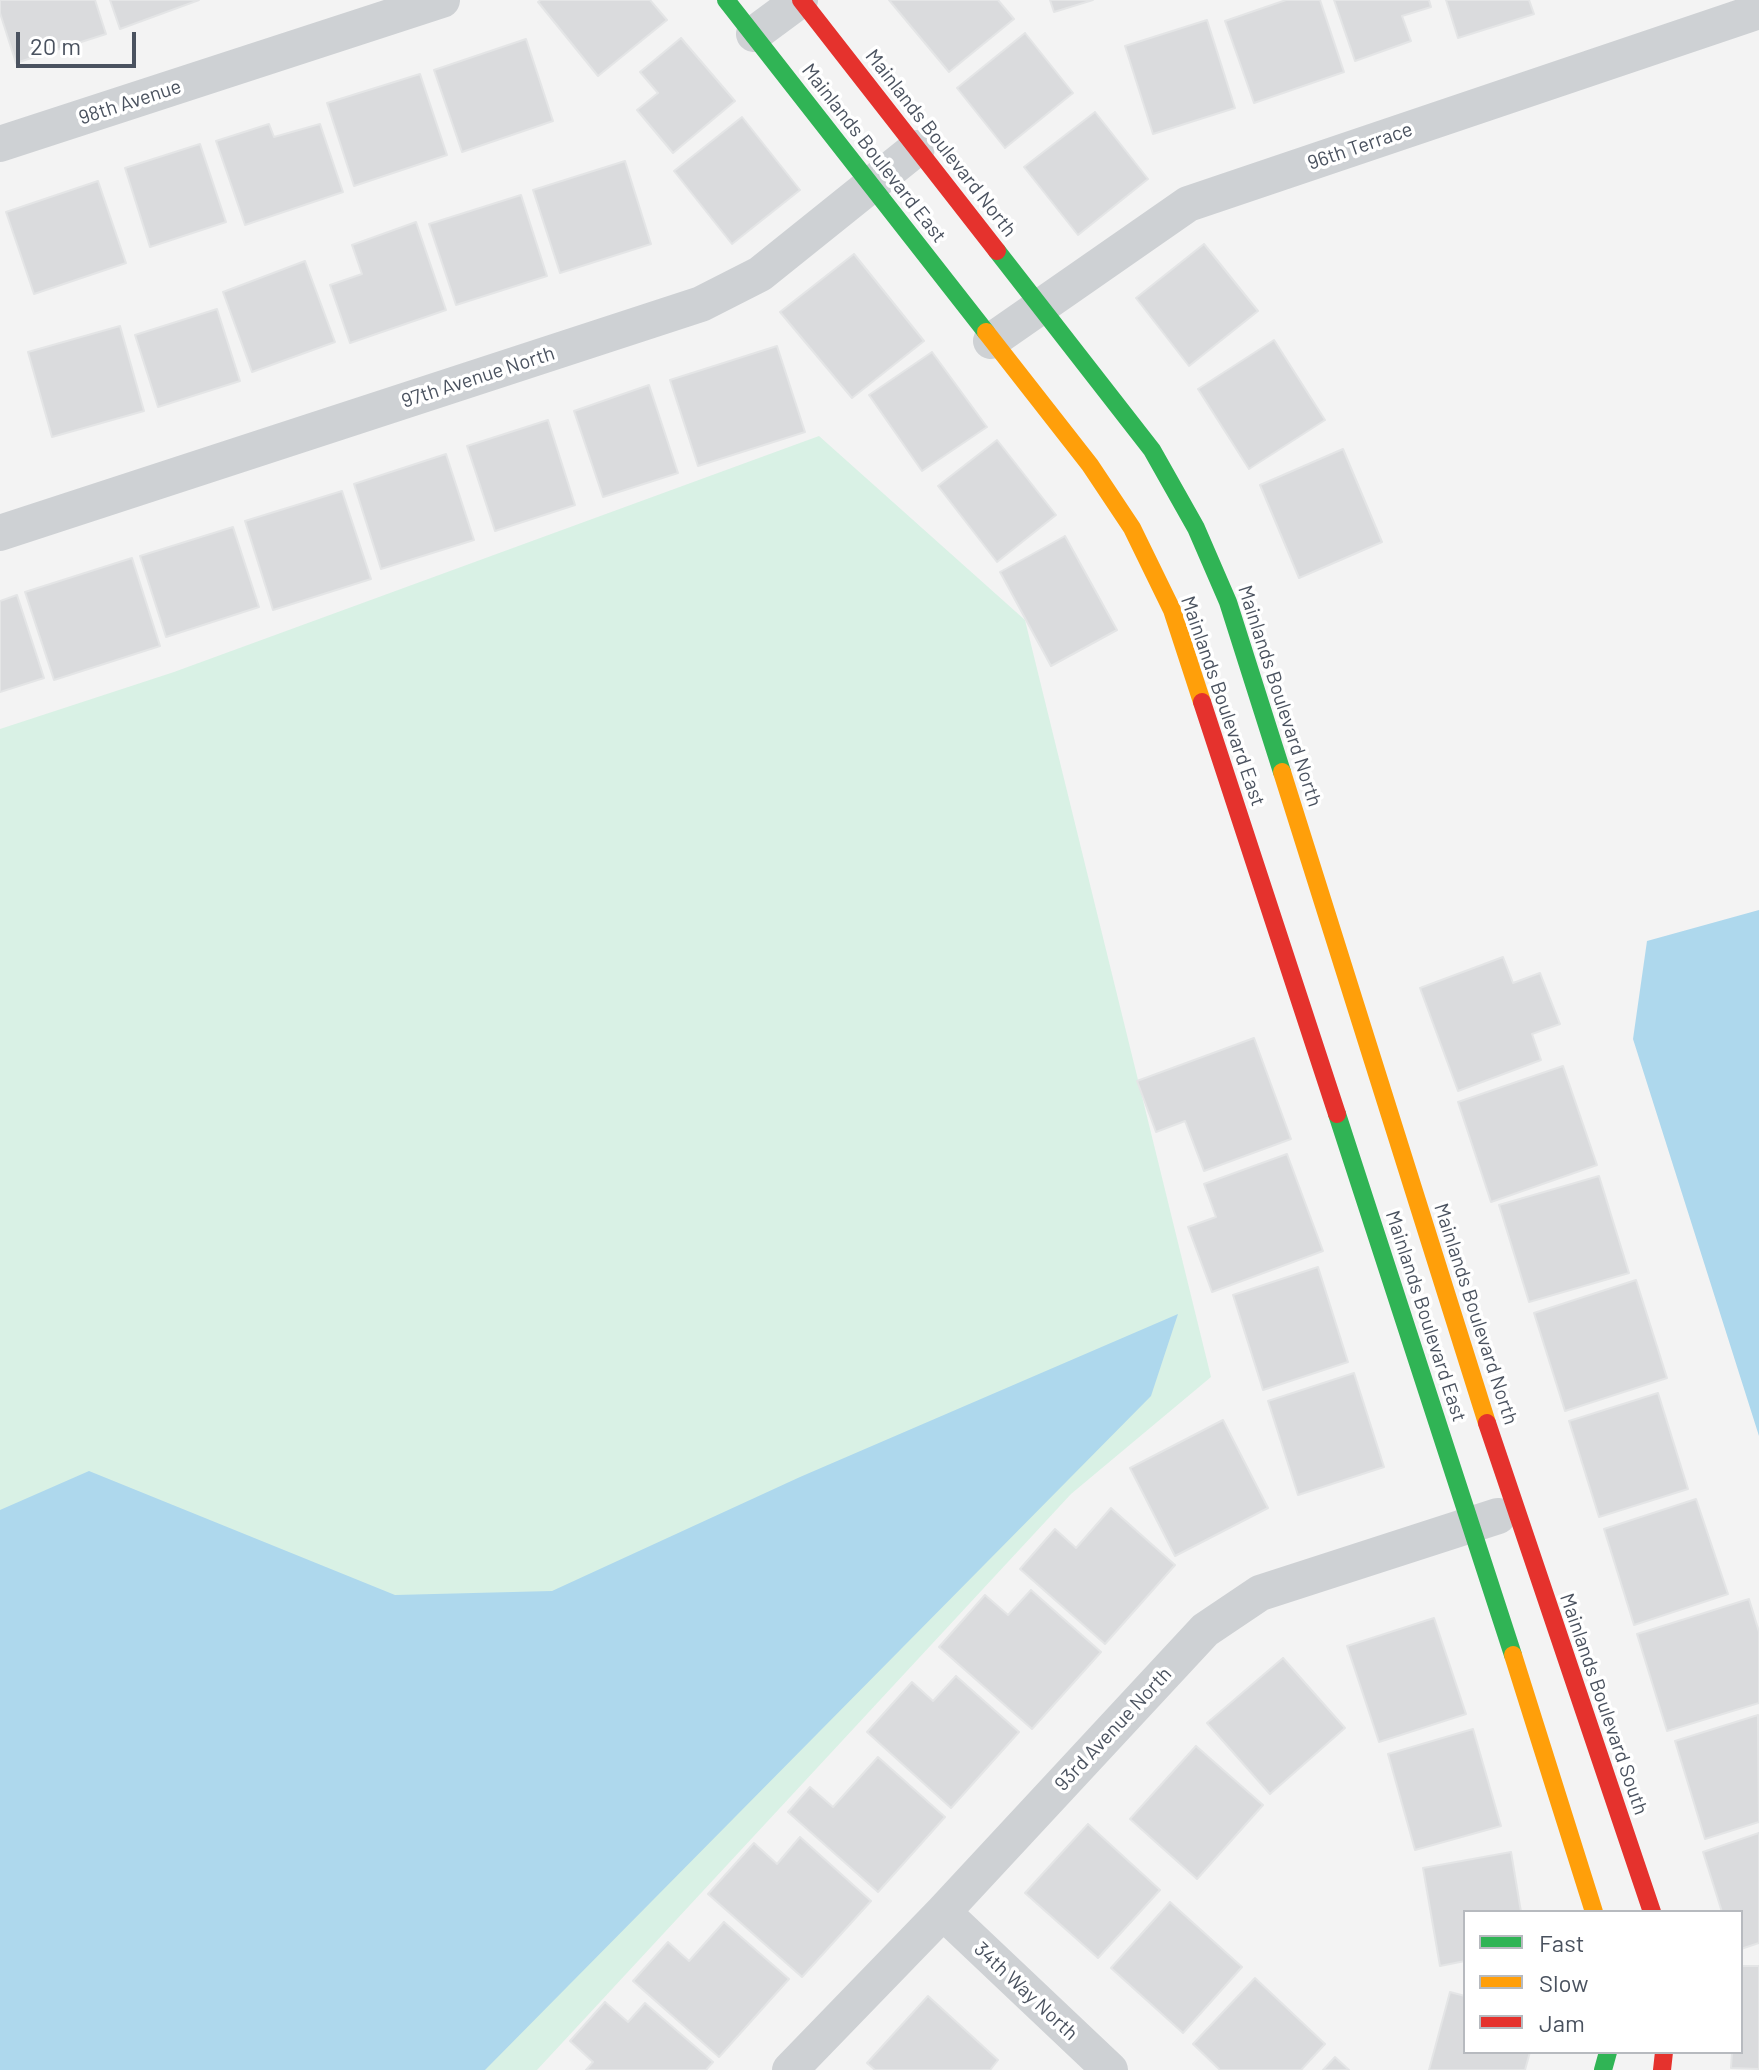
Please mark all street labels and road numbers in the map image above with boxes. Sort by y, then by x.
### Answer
street label: Mainlands Boulevard North [860,45,1022,241]
street label: Mainlands Boulevard East [797,59,951,247]
street label: 98th Avenue [76,74,184,130]
street label: 96th Terrace [1304,117,1416,175]
street label: 97th Avenue North [398,341,558,413]
street label: Mainlands Boulevard North [1233,582,1327,810]
street label: Mainlands Boulevard East [1176,593,1270,809]
street label: Mainlands Boulevard North [1429,1200,1523,1428]
street label: Mainlands Boulevard East [1381,1208,1471,1424]
street label: Mainlands Boulevard South [1555,1590,1653,1818]
street label: 93rd Avenue North [1050,1662,1176,1796]
street label: 34th Way North [969,1937,1083,2045]

